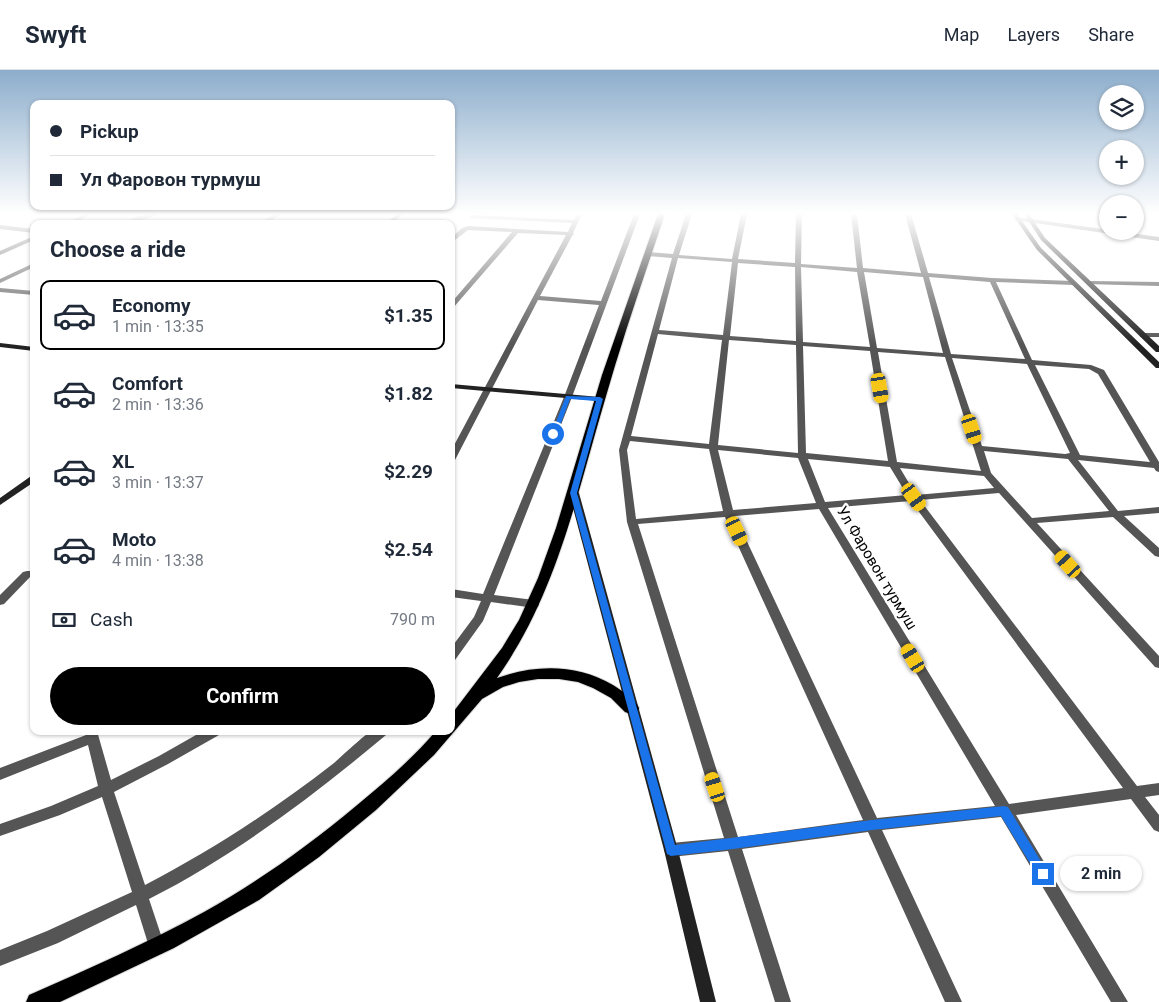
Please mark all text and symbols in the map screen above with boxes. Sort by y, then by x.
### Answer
text: Swyft [25,21,86,49]
text: Map [944,24,979,45]
text: Layers [1007,24,1060,45]
text: Share [1088,24,1134,45]
map controls [1099,85,1144,240]
button: layers [1099,85,1144,130]
text: Pickup [80,120,139,143]
button: + [1099,140,1144,185]
text: Ул Фаровон турмуш [80,168,261,191]
button: − [1099,195,1144,240]
text: Choose a ride [50,237,186,262]
icon: car [52,293,97,338]
text: Economy [112,294,191,317]
text: $1.35 [384,304,433,327]
text: 1 min · 13:35 [112,317,204,336]
icon: car [52,371,97,416]
text: Comfort [112,372,183,395]
car [870,372,889,404]
text: $1.82 [384,382,433,405]
text: 2 min · 13:36 [112,395,204,414]
car [960,412,983,446]
route start [542,423,564,445]
icon: car [52,449,97,494]
text: XL [112,450,134,473]
text: $2.29 [384,460,433,483]
text: 3 min · 13:37 [112,473,204,492]
car [899,480,928,514]
street label: Ул Фаровон турмуш [833,503,921,633]
car [723,514,750,548]
icon: car [52,527,97,572]
text: Moto [112,528,156,551]
text: $2.54 [384,538,433,561]
car [1052,548,1083,580]
text: 4 min · 13:38 [112,551,204,570]
icon: cash [50,606,78,634]
text: Cash [90,608,133,631]
text: 790 m [390,610,435,629]
car [898,641,927,675]
button: Confirm [50,667,435,725]
car [703,770,726,804]
callout: 2 min [1060,856,1143,892]
route end [1032,863,1054,885]
text: 2 min [1081,864,1121,883]

